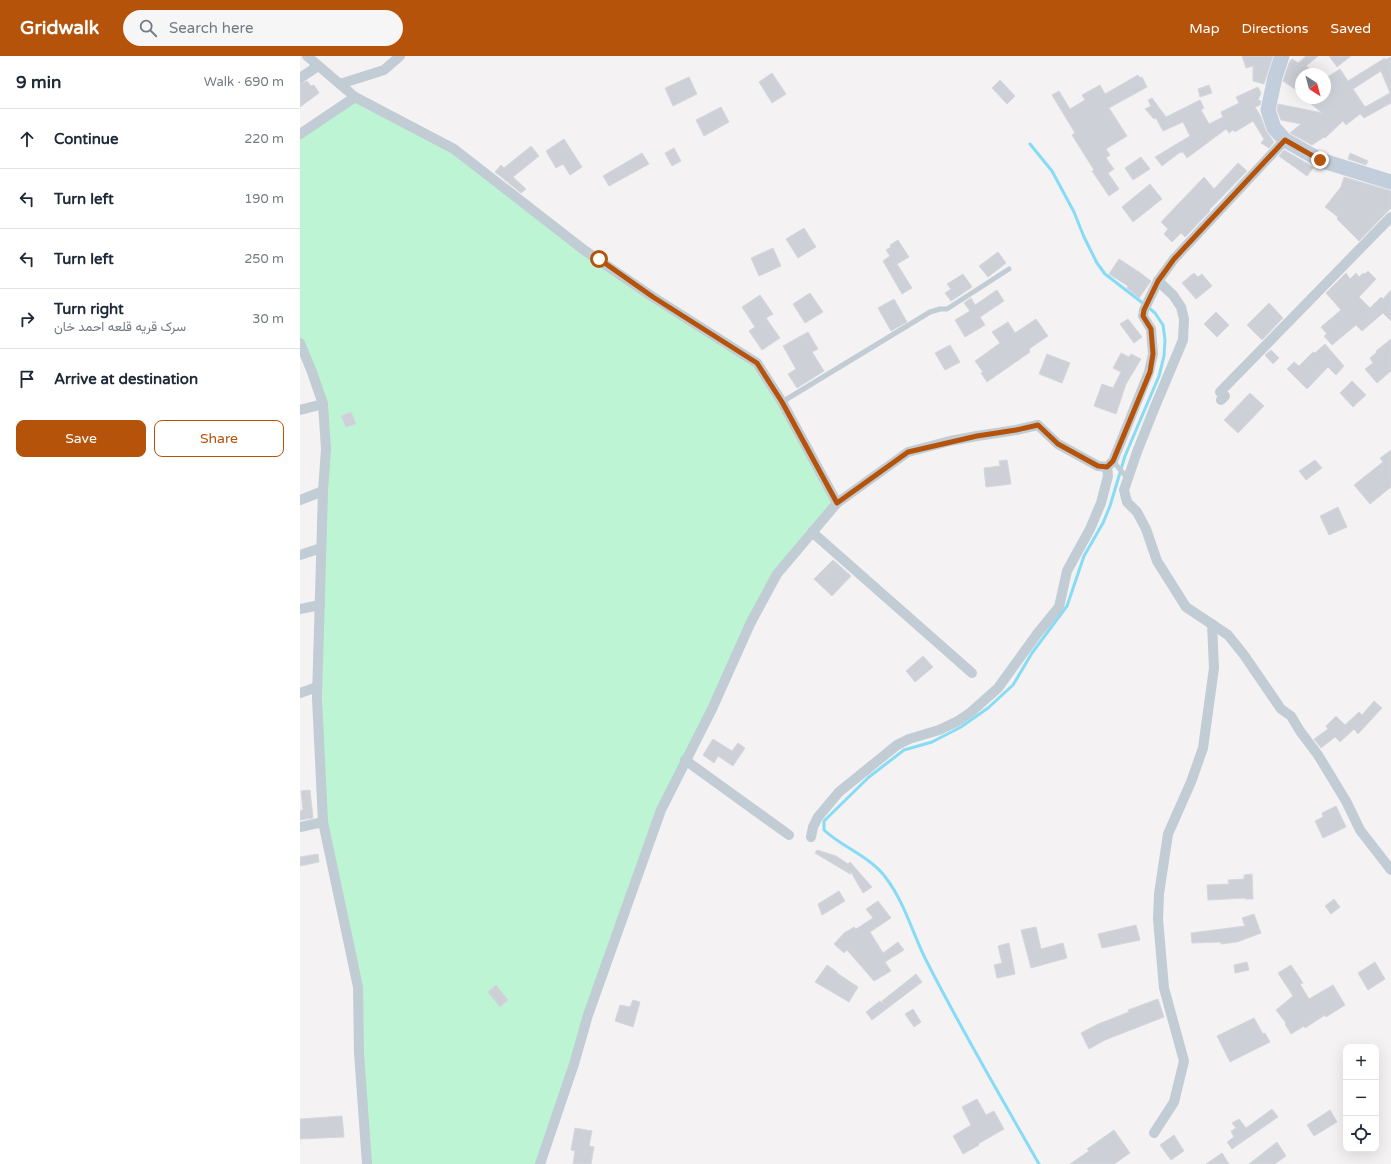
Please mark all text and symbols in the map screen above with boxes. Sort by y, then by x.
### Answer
search box [123,10,403,46]
text: Gridwalk [20,17,99,39]
icon: search [137,17,159,39]
text: Search here [169,19,253,37]
text: Map [1189,20,1220,37]
text: Directions [1242,20,1309,37]
text: Saved [1331,20,1371,37]
north arrow [1295,68,1331,104]
text: 9 min [16,72,61,93]
text: Walk · 690 m [204,74,284,90]
icon: ahead [16,128,38,150]
text: Continue [54,130,118,148]
text: 220 m [244,131,284,147]
route end [1311,151,1329,169]
icon: left [16,188,38,210]
text: Turn left [54,190,114,208]
text: 190 m [244,191,284,207]
icon: left [16,248,38,270]
text: Turn left [54,250,114,268]
route start [590,250,608,268]
text: 250 m [244,251,284,267]
text: Turn right [54,300,124,318]
icon: right [16,308,38,330]
text: 30 m [252,311,284,327]
text: سرک قریه قلعه احمد خان [54,319,186,335]
icon: arrive [16,368,38,390]
text: Arrive at destination [54,370,198,388]
button: Save [16,420,146,457]
button: Share [154,420,284,457]
map controls [1343,1044,1379,1152]
button: + [1343,1044,1379,1080]
button: − [1343,1080,1379,1116]
button: locate [1343,1116,1379,1152]

